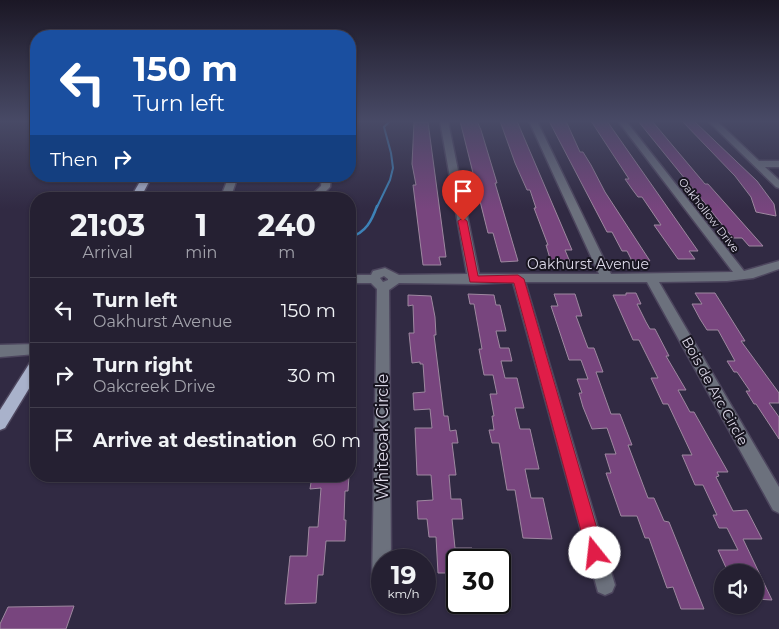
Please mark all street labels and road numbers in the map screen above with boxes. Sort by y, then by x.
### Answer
street label: Oakhollow Drive [676,175,743,255]
street label: Oakhurst Avenue [527,255,649,273]
street label: Bois de Arc Circle [678,334,752,448]
street label: Whiteoak Circle [373,374,392,500]

